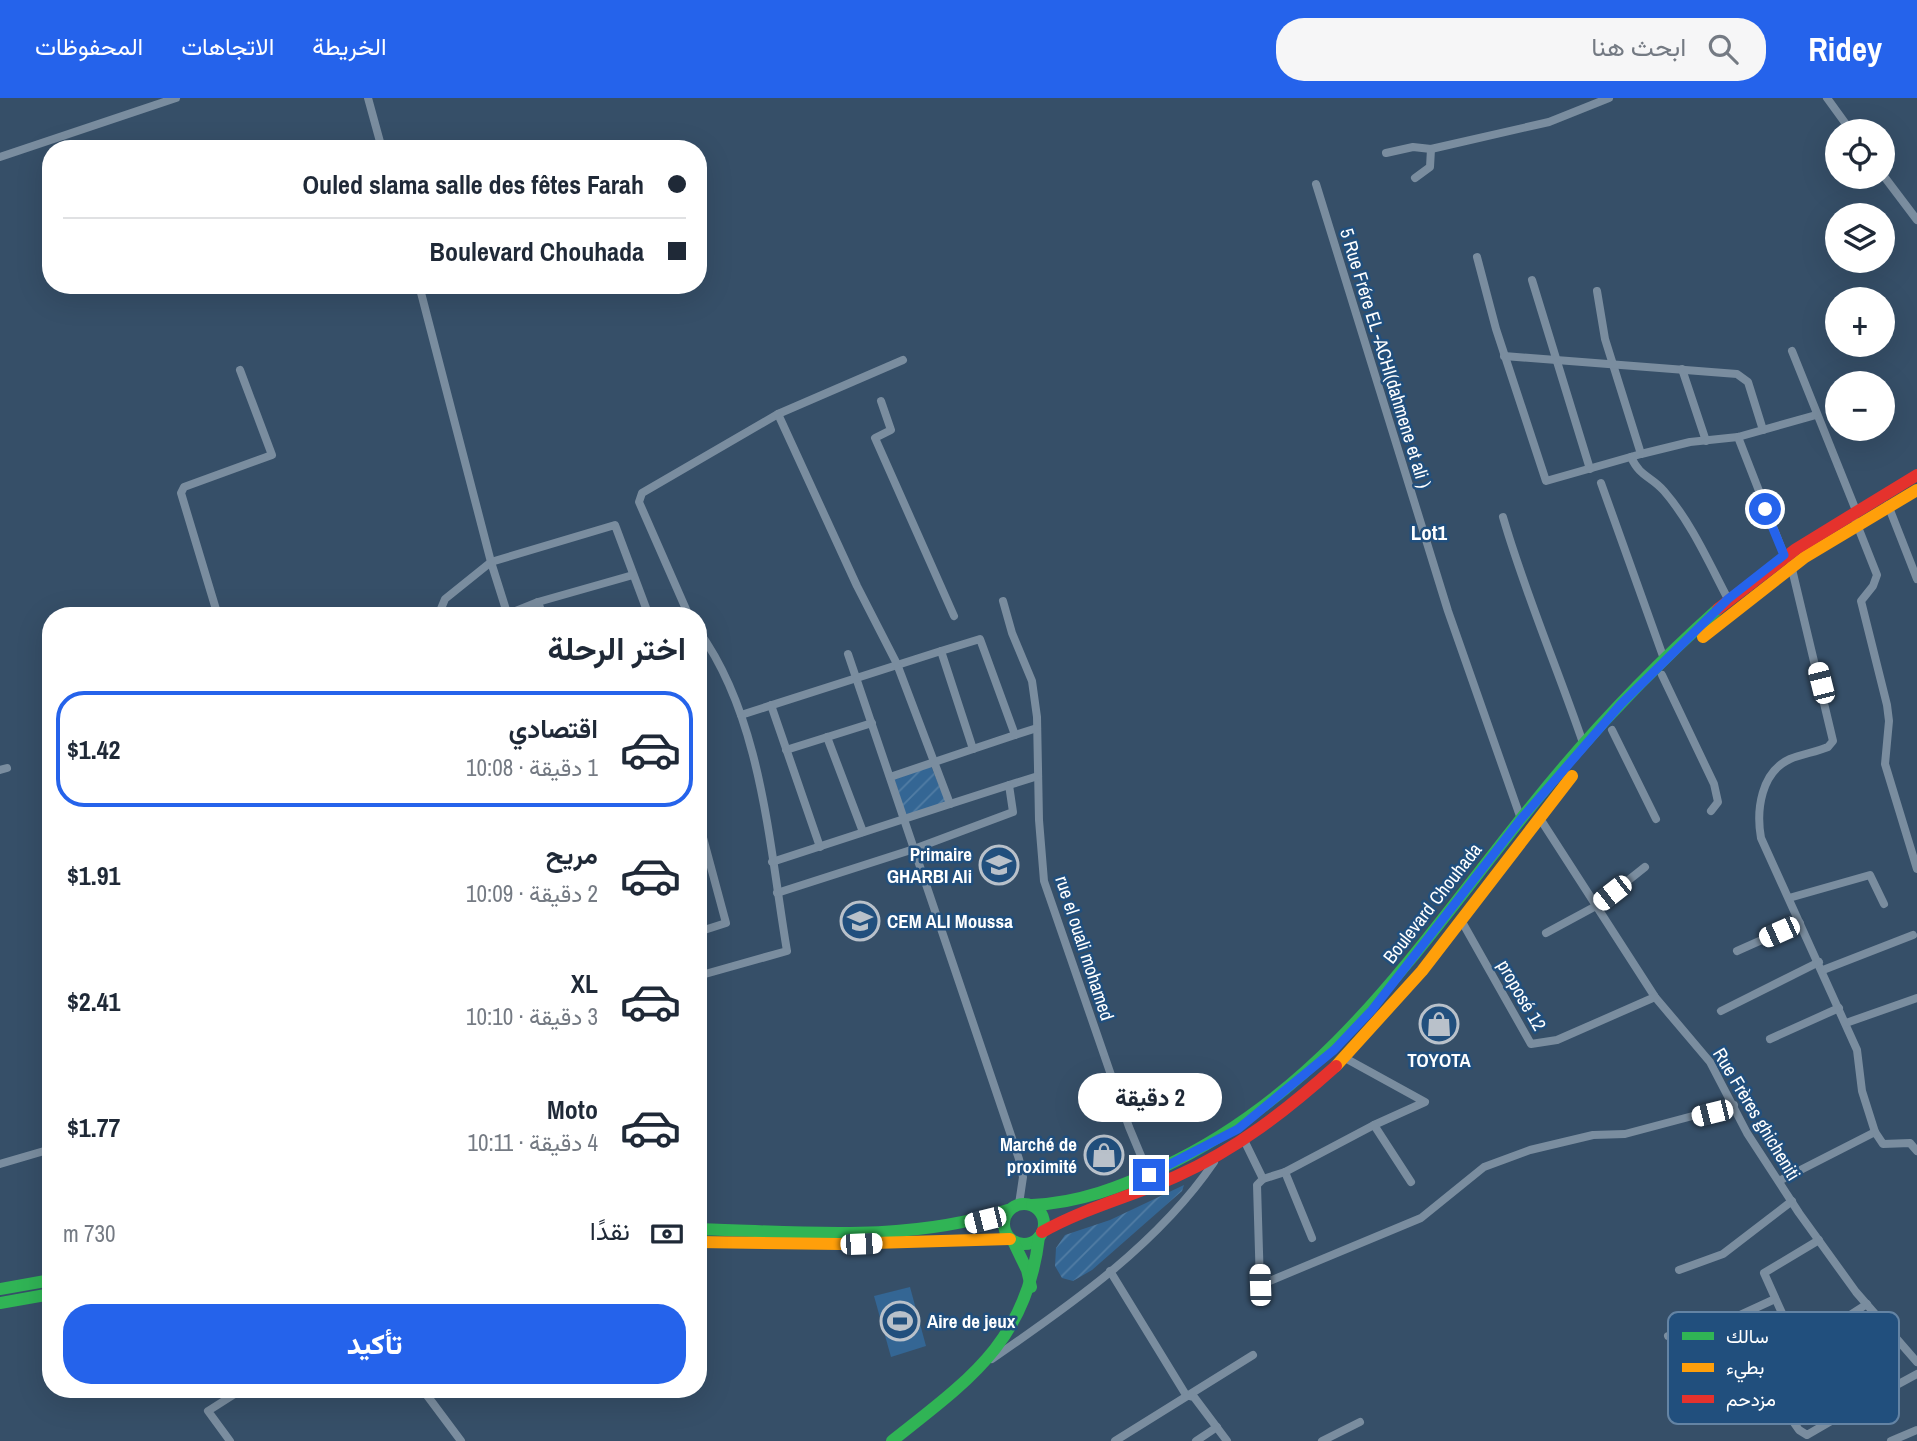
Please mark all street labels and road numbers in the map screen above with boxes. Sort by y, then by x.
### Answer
street label: 5 Rue Frére EL -ACHI(dahmene et ali ) [1334,225,1438,491]
street label: Boulevard Chouhada [1377,837,1488,969]
street label: rue el ouali mohamed [1049,872,1121,1024]
street label: proposé 12 [1491,955,1553,1035]
street label: Rue Frères ghicheniti [1707,1043,1807,1185]

